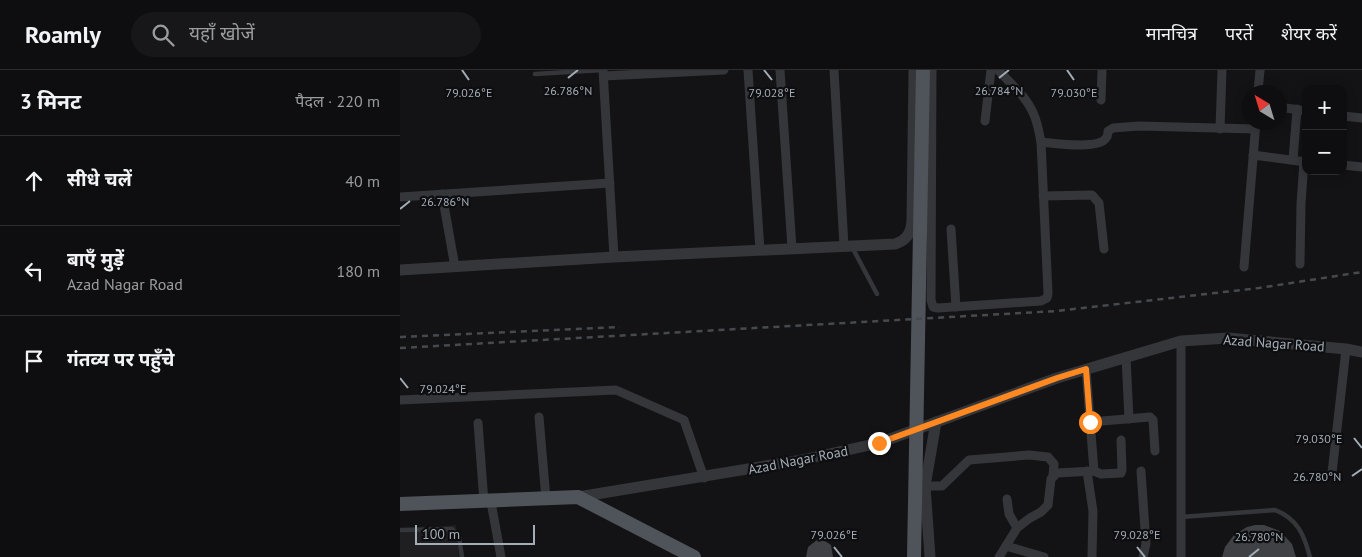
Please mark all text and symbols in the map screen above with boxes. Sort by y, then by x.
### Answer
search box [131,12,481,57]
text: Roamly [25,19,101,50]
icon: search [149,21,177,49]
text: यहाँ खोजें [189,21,255,45]
text: मानचित्र [1146,22,1197,45]
text: परतें [1225,22,1253,45]
text: शेयर करें [1281,22,1337,45]
text: 26.786°N [544,83,592,98]
text: 26.784°N [975,83,1023,98]
text: 79.026°E [446,85,492,100]
text: 79.028°E [749,85,795,100]
text: 79.030°E [1051,85,1097,100]
north arrow [1242,85,1287,130]
map controls [1302,85,1347,175]
button: + [1302,85,1347,130]
text: 3 मिनट [20,88,81,115]
text: पैदल · 220 m [295,91,380,111]
button: − [1302,130,1347,175]
icon: ahead [20,167,48,195]
text: सीधे चलें [67,167,132,191]
text: 40 m [345,171,380,191]
text: 26.786°N [421,194,469,209]
text: बाएँ मुड़ें [67,247,124,271]
icon: left [20,257,48,285]
text: 180 m [337,261,380,281]
text: Azad Nagar Road [67,274,183,294]
street label: Azad Nagar Road [1223,330,1325,356]
icon: arrive [20,347,48,375]
text: गंतव्य पर पहुँचे [67,347,174,371]
text: 79.024°E [420,381,466,396]
route start [1079,411,1102,434]
text: 79.030°E [1296,431,1342,446]
route end [868,432,891,455]
street label: Azad Nagar Road [747,441,849,479]
text: 26.780°N [1293,469,1341,484]
scale bar [415,522,535,545]
text: 100 m [422,525,460,543]
text: 79.026°E [811,527,857,542]
text: 79.028°E [1114,527,1160,542]
text: 26.780°N [1235,529,1283,544]

